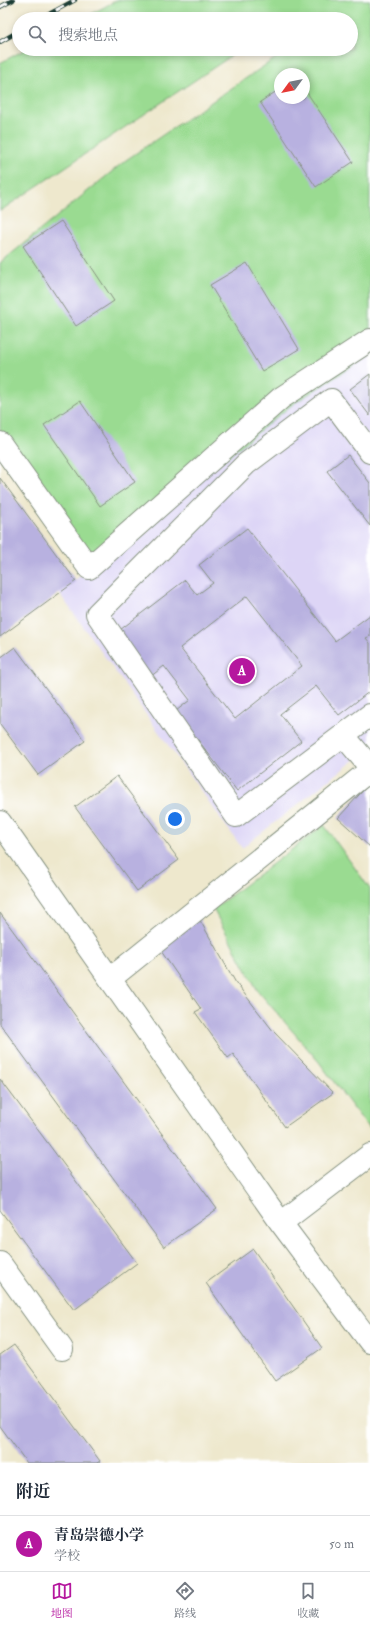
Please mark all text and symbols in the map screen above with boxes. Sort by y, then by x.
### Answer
search box [12,12,358,56]
icon: search [26,23,48,45]
text: 搜索地点 [58,26,118,45]
north arrow [274,68,310,104]
pin: A [229,656,255,686]
your location [165,809,185,829]
text: 附近 [16,1481,50,1502]
text: 青岛崇德小学 [54,1526,144,1545]
text: A [25,1536,33,1552]
text: 50 m [329,1536,354,1552]
text: 学校 [54,1548,80,1564]
tab: 地图 [51,1580,73,1620]
tab: 路线 [174,1580,196,1620]
tab: 收藏 [297,1580,319,1620]

